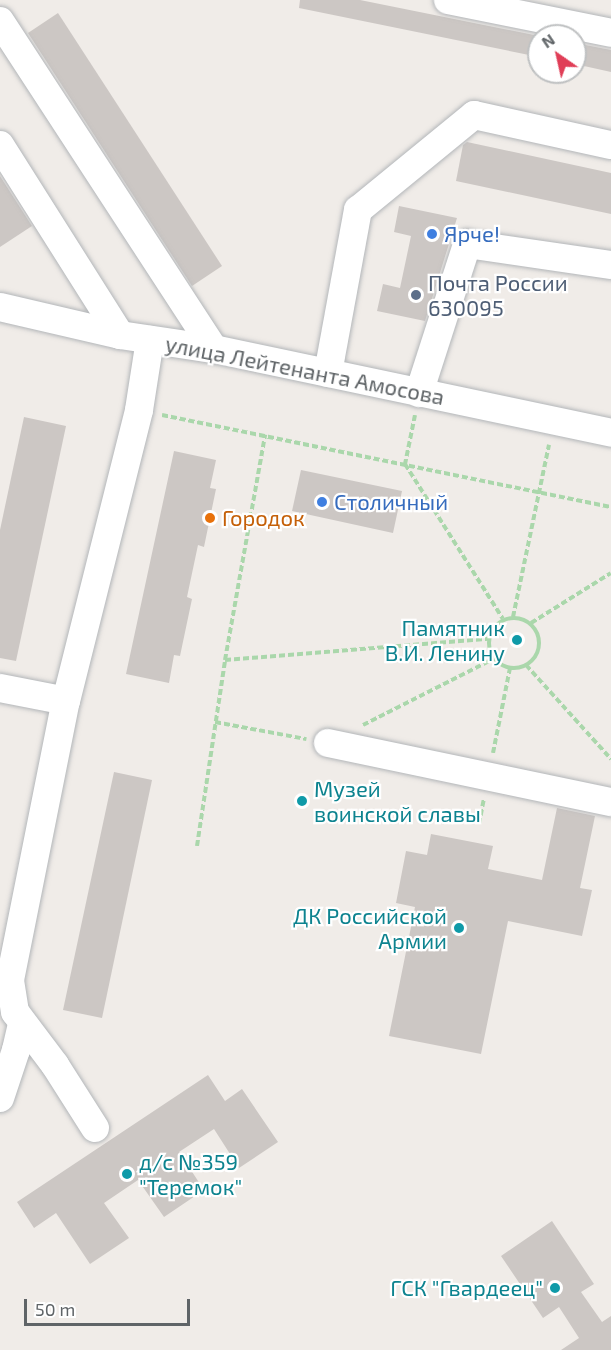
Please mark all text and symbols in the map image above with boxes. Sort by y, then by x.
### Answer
north arrow [527,24,587,84]
text: N [538,29,558,51]
place label: Ярче! [444,221,500,247]
marker: Ярче! [425,227,439,241]
place label: Почта России 630095 [428,269,568,320]
marker: Почта России 630095 [409,288,423,302]
street label: улица Лейтенанта Амосова [163,330,447,410]
place label: Столичный [334,489,448,515]
marker: Столичный [315,495,329,509]
place label: Городок [222,505,305,531]
marker: Городок [203,511,217,525]
place label: Памятник В.И. Ленину [385,614,505,666]
marker: Памятник В.И. Ленину [510,633,524,647]
place label: Музей воинской славы [314,775,481,826]
marker: Музей воинской славы [295,794,309,808]
place label: ДК Российской Армии [293,902,447,954]
marker: ДК Российской Армии [452,921,466,935]
place label: д/с №359 "Теремок" [139,1148,242,1200]
marker: д/с №359 "Теремок" [120,1167,134,1181]
place label: ГСК "Гвардеец" [390,1275,543,1301]
marker: ГСК "Гвардеец" [548,1281,562,1295]
scale bar [27,1287,194,1325]
text: 50 m [35,1298,75,1320]

